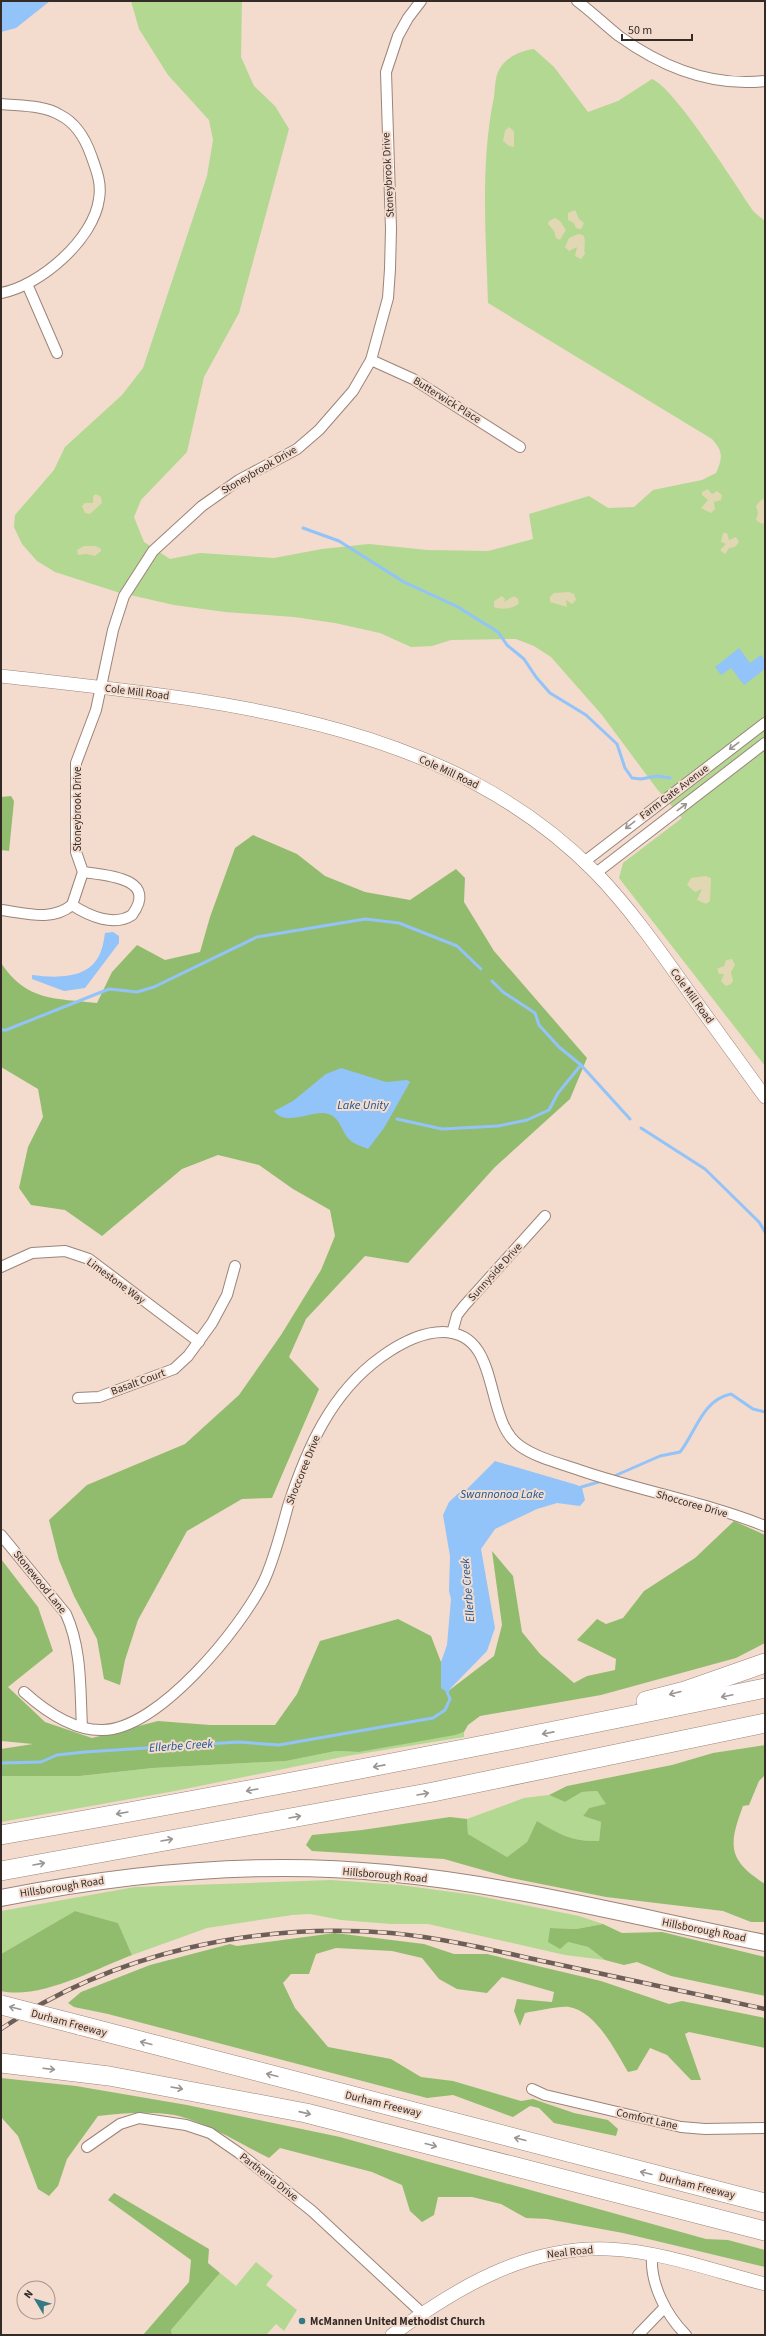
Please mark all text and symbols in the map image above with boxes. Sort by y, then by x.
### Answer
scale bar [622,16,692,42]
text: 50 m [628,22,652,39]
street label: Stoneybrook Drive [378,132,398,218]
street label: Butterwick Place [410,373,484,427]
street label: Stoneybrook Drive [218,442,300,498]
street label: Cole Mill Road [104,681,170,703]
one-way arrow [729,742,740,751]
street label: Cole Mill Road [416,752,482,792]
street label: Farm Gate Avenue [636,761,712,823]
street label: Stoneybrook Drive [70,766,85,852]
one-way arrow [676,802,687,811]
one-way arrow [625,821,636,829]
street label: Cole Mill Road [667,965,717,1027]
water label: Lake Unity [337,1097,389,1114]
street label: Sunnyside Drive [465,1239,526,1304]
street label: Limestone Way [84,1255,148,1307]
street label: Basalt Court [109,1365,167,1399]
street label: Shoccoree Drive [282,1432,324,1507]
water label: Swannonoa Lake [460,1486,544,1503]
street label: Shoccoree Drive [654,1487,730,1522]
street label: Stonewood Lane [10,1547,70,1617]
water label: Ellerbe Creek [457,1557,479,1623]
one-way arrow [669,1690,682,1698]
one-way arrow [721,1692,734,1700]
one-way arrow [542,1730,555,1738]
water label: Ellerbe Creek [148,1735,214,1757]
one-way arrow [373,1762,386,1770]
one-way arrow [246,1786,259,1794]
one-way arrow [416,1790,429,1798]
one-way arrow [116,1810,129,1818]
one-way arrow [288,1813,301,1821]
one-way arrow [160,1836,173,1844]
one-way arrow [32,1859,45,1867]
street label: Hillsborough Road [342,1864,428,1886]
street label: Hillsborough Road [19,1873,105,1901]
street label: Hillsborough Road [661,1915,747,1945]
one-way arrow [8,2004,21,2011]
street label: Durham Freeway [29,2006,109,2040]
one-way arrow [140,2039,153,2046]
one-way arrow [42,2065,55,2072]
one-way arrow [266,2071,279,2079]
one-way arrow [171,2084,184,2092]
street label: Durham Freeway [343,2087,423,2121]
street label: Comfort Lane [615,2105,680,2133]
one-way arrow [298,2110,311,2118]
one-way arrow [514,2135,527,2142]
one-way arrow [424,2142,437,2149]
street label: Parthenia Drive [237,2149,302,2205]
one-way arrow [640,2168,653,2176]
street label: Durham Freeway [657,2169,737,2203]
street label: Neal Road [546,2242,594,2262]
north arrow [16,2280,56,2320]
text: N [20,2287,37,2302]
place label: McMannen United Methodist Church [310,2314,485,2329]
marker: McMannen United Methodist Church [297,2316,307,2326]

